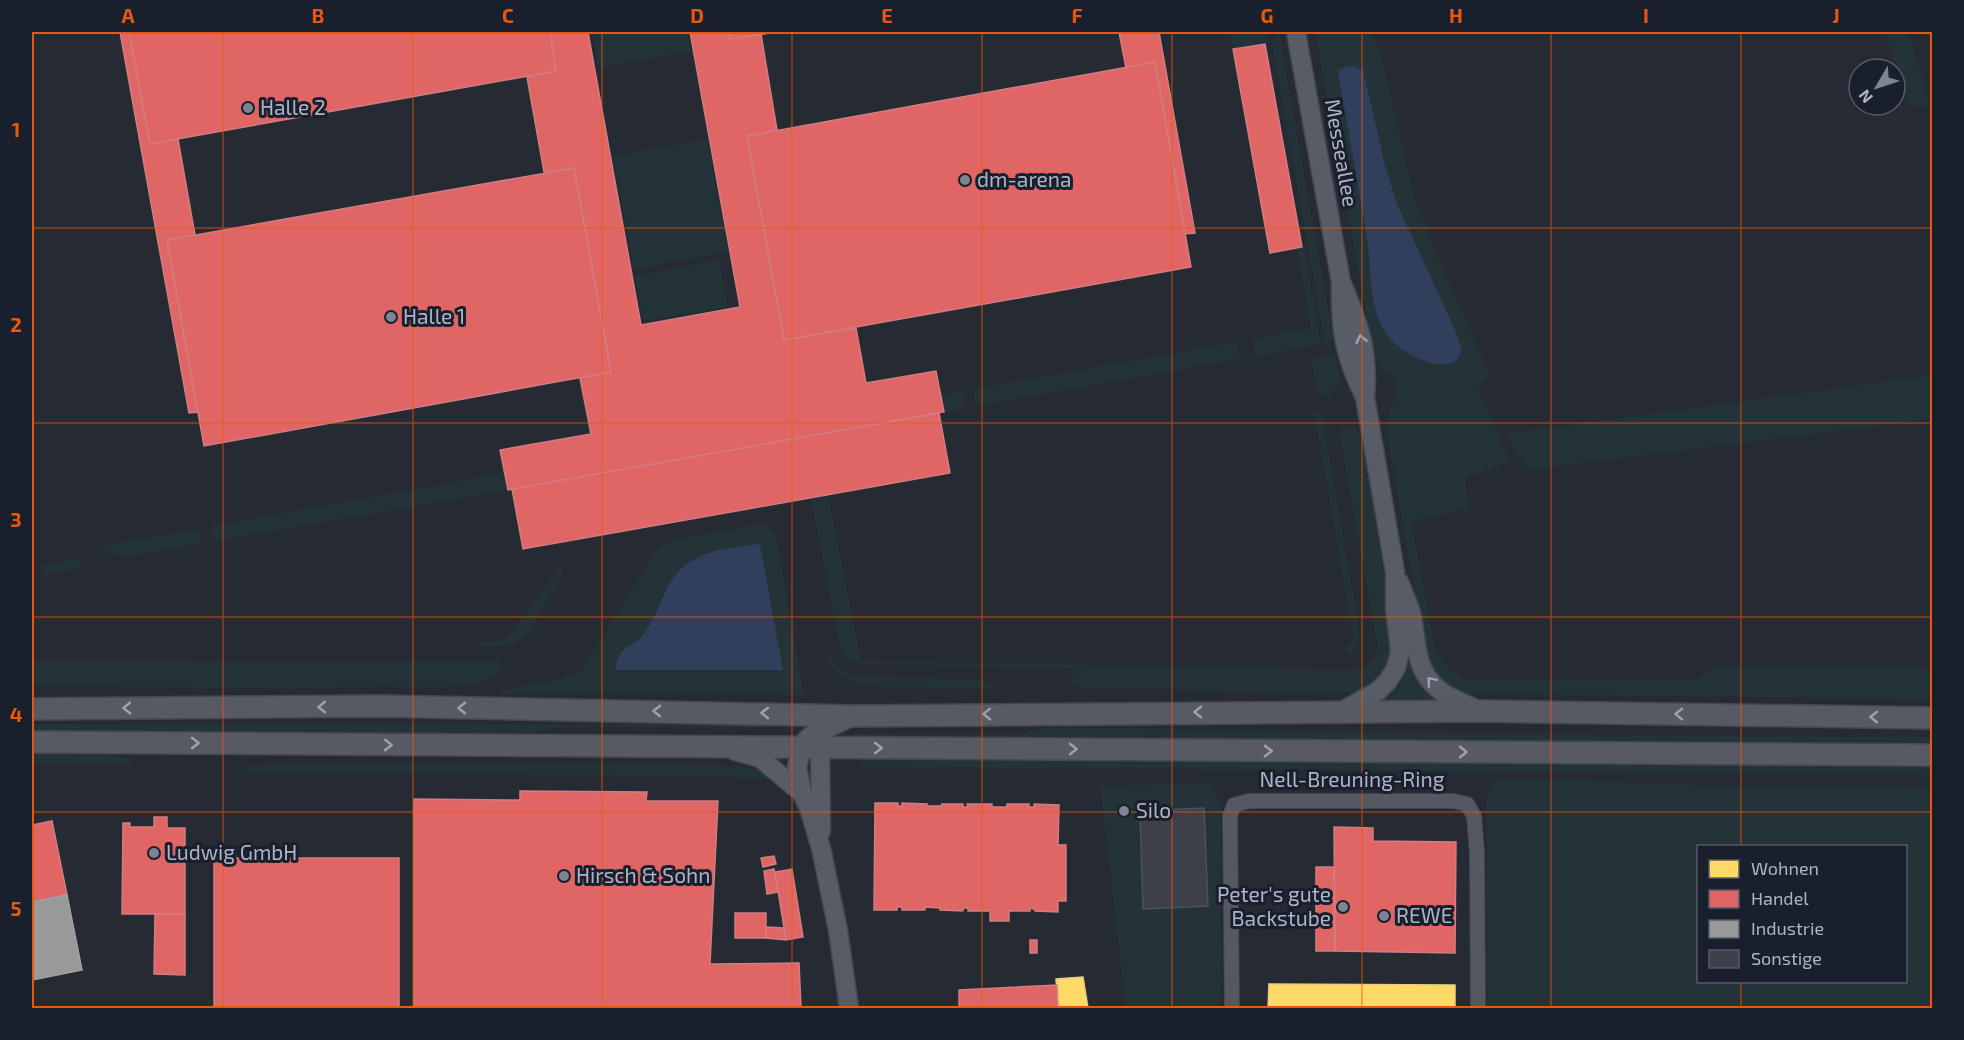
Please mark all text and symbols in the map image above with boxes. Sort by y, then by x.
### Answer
text: A [121,3,135,27]
text: B [312,3,324,27]
text: C [502,3,514,27]
text: D [690,3,704,27]
text: E [881,3,893,27]
text: F [1071,3,1083,27]
text: G [1261,3,1273,27]
text: H [1449,3,1463,27]
text: I [1643,3,1649,27]
text: J [1832,3,1840,27]
north arrow [1847,57,1907,117]
text: N [1854,86,1876,107]
place label: Halle 2 [260,94,326,119]
street label: Messeallee [1321,97,1364,209]
marker: Halle 2 [241,101,255,115]
text: 1 [12,117,20,141]
place label: dm-arena [977,166,1072,191]
marker: dm-arena [958,173,972,187]
place label: Halle 1 [403,303,465,328]
marker: Halle 1 [384,310,398,324]
text: 2 [10,312,22,336]
one-way arrow [1356,334,1369,344]
text: 3 [10,507,22,531]
one-way arrow [1427,677,1438,688]
one-way arrow [317,700,326,713]
one-way arrow [458,701,467,714]
text: 4 [10,702,23,726]
one-way arrow [122,702,131,714]
one-way arrow [653,705,662,717]
one-way arrow [1194,706,1203,718]
one-way arrow [760,707,769,719]
one-way arrow [982,707,991,720]
one-way arrow [1675,708,1684,720]
one-way arrow [1870,711,1879,723]
one-way arrow [190,737,199,749]
one-way arrow [383,738,392,751]
one-way arrow [874,742,883,754]
one-way arrow [1069,743,1078,755]
one-way arrow [1264,745,1273,757]
one-way arrow [1459,746,1468,758]
street label: Nell-Breuning-Ring [1260,766,1445,791]
place label: Silo [1136,797,1171,822]
marker: Silo [1117,804,1131,818]
place label: Ludwig GmbH [166,839,297,864]
legend [1697,845,1907,983]
marker: Ludwig GmbH [147,846,161,860]
text: Wohnen [1751,857,1819,879]
place label: Hirsch & Sohn [576,862,710,887]
marker: Hirsch & Sohn [557,869,571,883]
place label: Peter's gute Backstube [1217,881,1331,930]
text: Handel [1751,887,1809,909]
text: 5 [10,896,22,920]
marker: Peter's gute Backstube [1336,900,1350,914]
place label: REWE [1396,902,1452,927]
marker: REWE [1377,909,1391,923]
text: Industrie [1751,917,1824,939]
text: Sonstige [1751,947,1822,969]

